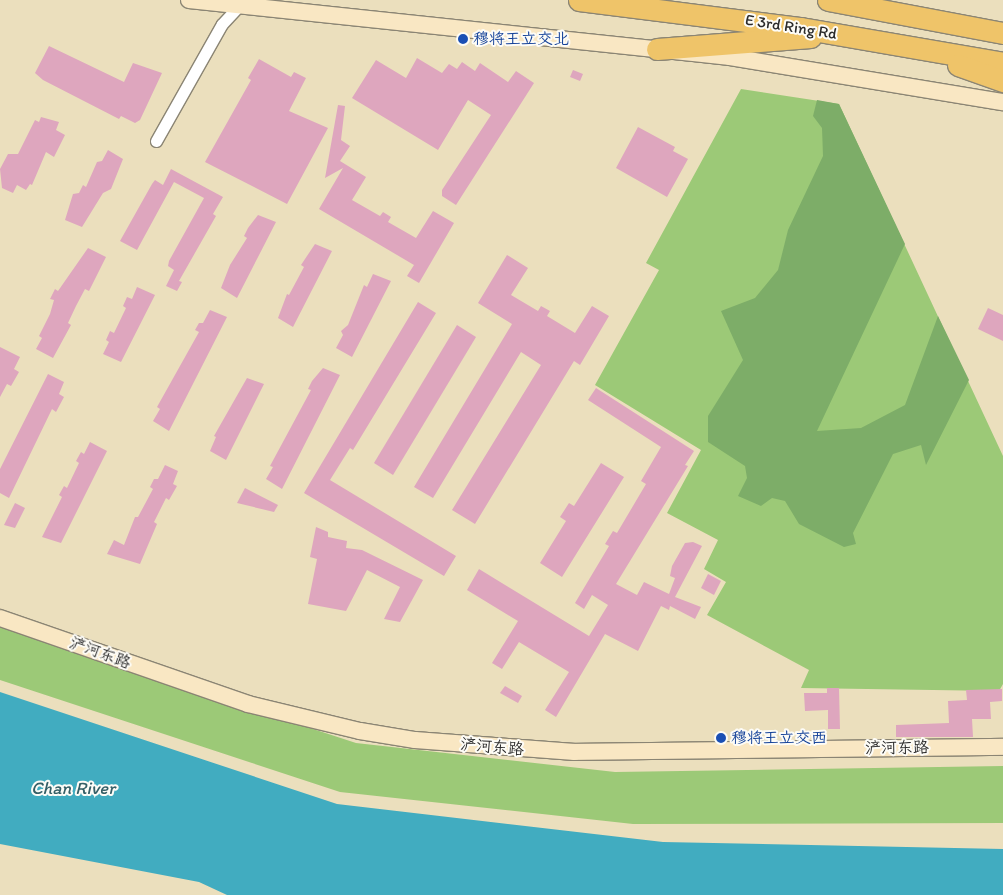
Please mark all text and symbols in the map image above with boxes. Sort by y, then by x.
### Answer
street label: E 3rd Ring Rd [744,10,838,44]
place label: 穆将王立交北 [473,29,569,49]
marker: 穆将王立交北 [457,33,469,45]
street label: 浐河东路 [67,633,133,673]
place label: 穆将王立交西 [731,728,827,748]
marker: 穆将王立交西 [715,732,727,744]
street label: 浐河东路 [459,735,525,759]
street label: 浐河东路 [865,738,929,758]
water label: Chan River [31,777,115,799]

